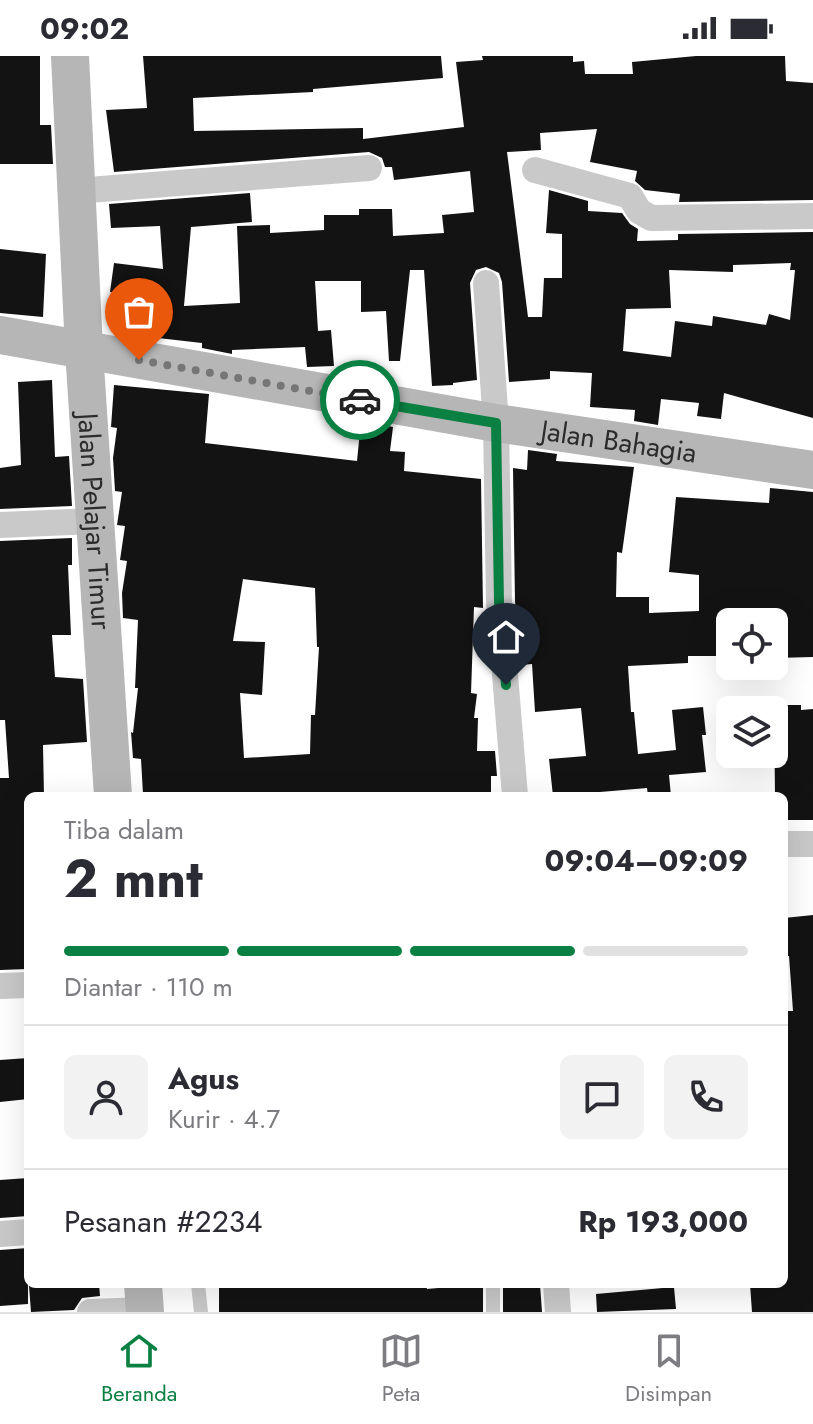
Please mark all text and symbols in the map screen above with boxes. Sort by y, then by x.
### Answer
text: 09:02 [40,7,129,50]
pin [105,278,173,360]
icon: bag [117,290,161,334]
courier [320,360,400,440]
icon: car [338,378,382,422]
street label: Jalan Pelajar Timur [67,408,123,631]
street label: Jalan Bahagia [534,409,700,473]
pin [472,603,540,685]
map controls [716,608,788,768]
button: locate [716,608,788,680]
icon: home [484,615,528,659]
button: layers [716,696,788,768]
text: Tiba dalam [64,811,184,849]
text: 09:04–09:09 [545,839,748,882]
text: 2 mnt [64,841,203,917]
text: Diantar · 110 m [64,968,233,1006]
button: person [64,1055,148,1139]
button: chat [560,1055,644,1139]
button: phone [664,1055,748,1139]
text: Agus [168,1057,239,1100]
text: Kurir · 4.7 [168,1100,280,1138]
text: Pesanan #2234 [64,1200,263,1243]
text: Rp 193,000 [578,1200,748,1243]
tab: Beranda [101,1329,177,1409]
tab: Peta [379,1329,423,1409]
tab: Disimpan [625,1329,712,1409]

